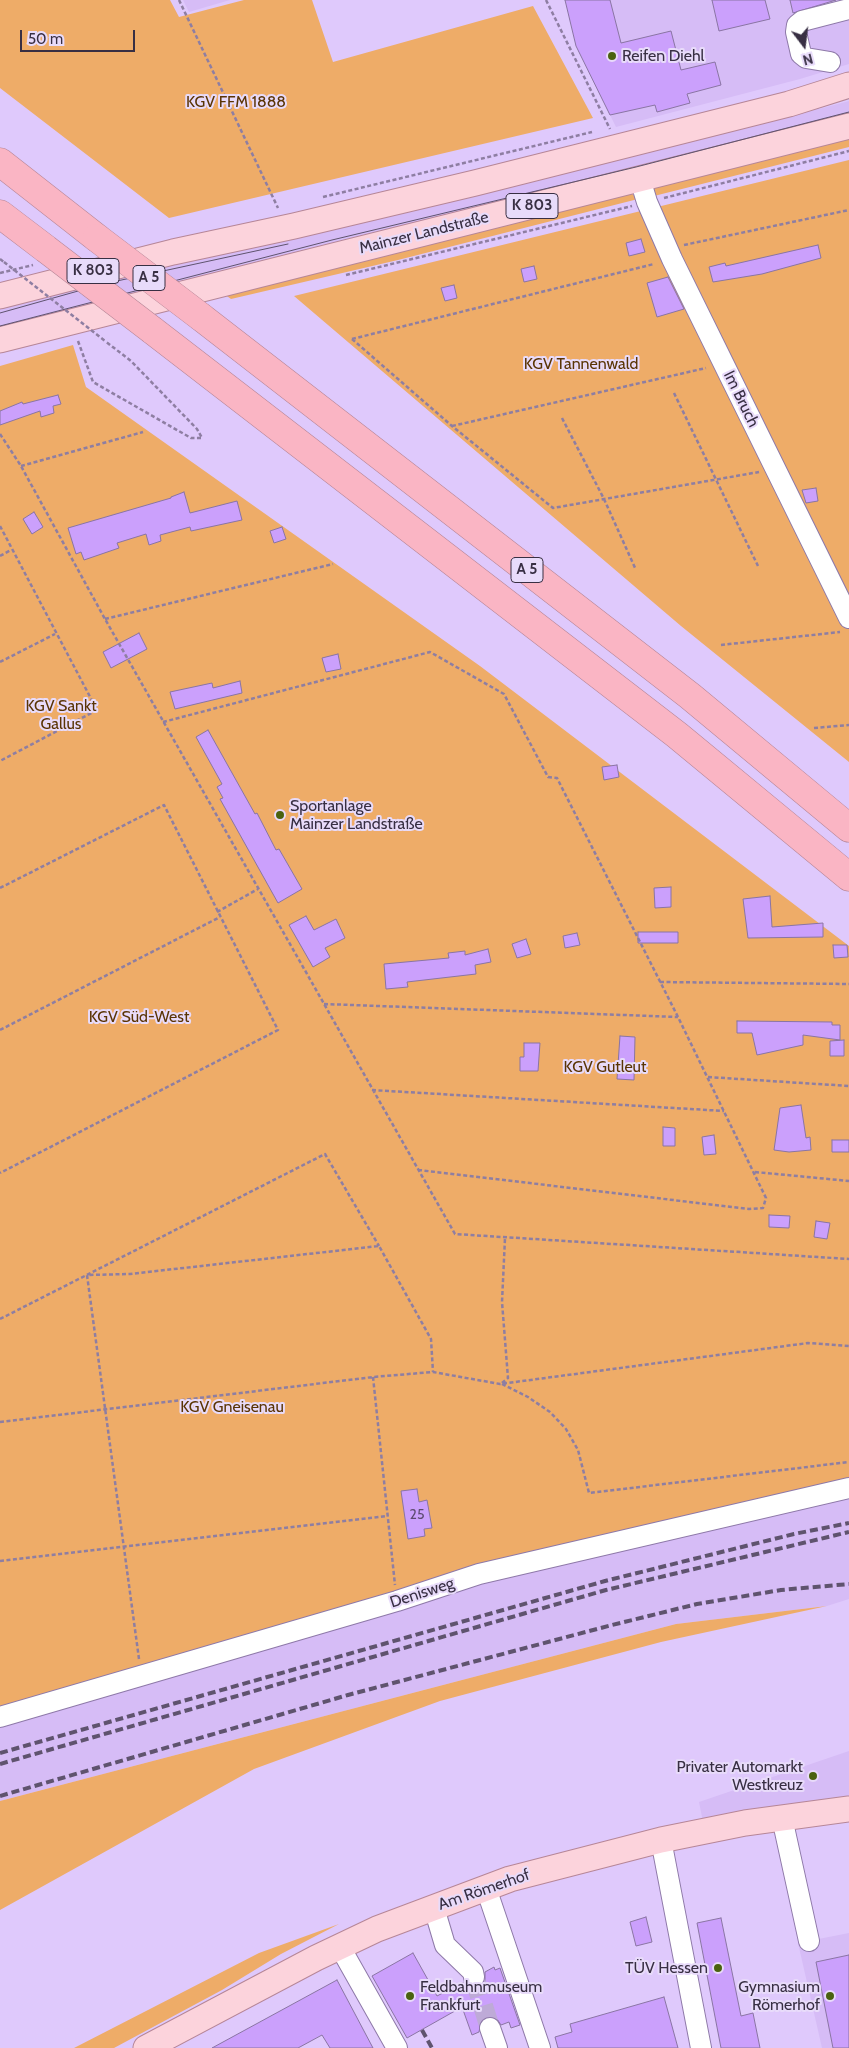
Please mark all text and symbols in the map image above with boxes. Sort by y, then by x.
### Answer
scale bar [22,20,138,52]
north arrow [779,20,829,70]
text: 50 m [28,30,63,48]
place label: Reifen Diehl [622,46,704,66]
marker: Reifen Diehl [606,50,618,62]
text: N [801,50,815,69]
park label: KGV FFM 1888 [186,92,286,112]
road number: K 803 [506,194,558,218]
street label: Mainzer Landstraße [357,208,491,258]
road number: K 803 [67,258,119,284]
road number: A 5 [133,266,165,290]
park label: KGV Tannenwald [524,354,638,374]
street label: Im Bruch [719,368,763,430]
road number: A 5 [511,558,543,582]
park label: KGV Sankt Gallus [25,696,97,734]
place label: Sportanlage Mainzer Landstraße [290,796,423,834]
marker: Sportanlage Mainzer Landstraße [274,809,286,821]
park label: KGV Süd-West [89,1007,189,1027]
park label: KGV Gutleut [564,1057,646,1077]
park label: KGV Gneisenau [180,1397,284,1417]
house number: 25 [410,1507,424,1523]
street label: Denisweg [387,1574,457,1612]
place label: Privater Automarkt Westkreuz [677,1757,803,1795]
marker: Privater Automarkt Westkreuz [807,1770,819,1782]
street label: Am Römerhof [436,1865,532,1915]
place label: TÜV Hessen [625,1958,708,1978]
marker: TÜV Hessen [712,1962,724,1974]
place label: Feldbahnmuseum Frankfurt [420,1977,542,2015]
place label: Gymnasium Römerhof [738,1977,820,2015]
marker: Feldbahnmuseum Frankfurt [404,1990,416,2002]
marker: Gymnasium Römerhof [824,1990,836,2002]

